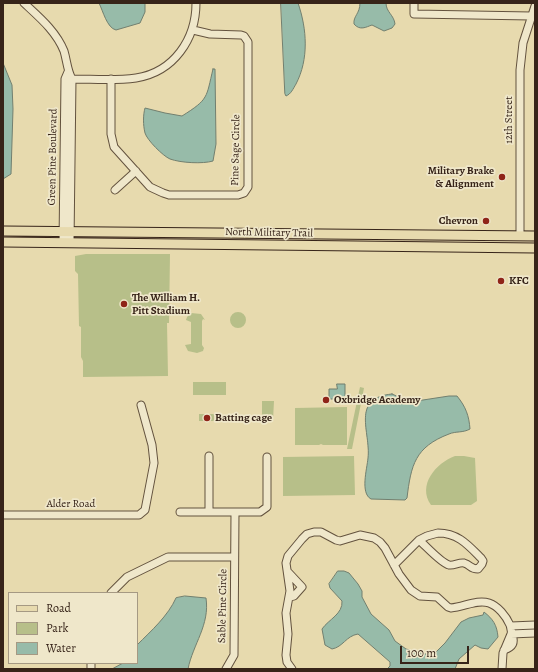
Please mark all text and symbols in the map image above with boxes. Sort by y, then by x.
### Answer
street label: 12th Street [502,96,516,144]
street label: Green Pine Boulevard [46,108,60,206]
street label: Pine Sage Circle [229,114,243,186]
place label: Military Brake & Alignment [428,164,494,190]
marker: Military Brake & Alignment [497,172,507,182]
place label: Chevron [439,214,478,228]
marker: Chevron [481,216,491,226]
street label: North Military Trail [225,226,313,240]
place label: KFC [509,274,529,288]
marker: KFC [496,276,506,286]
place label: The William H. Pitt Stadium [132,291,200,317]
marker: The William H. Pitt Stadium [119,299,129,309]
place label: Oxbridge Academy [334,393,420,407]
marker: Oxbridge Academy [321,395,331,405]
place label: Batting cage [215,411,272,425]
marker: Batting cage [202,413,212,423]
street label: Alder Road [46,497,96,511]
street label: Sable Pine Circle [216,569,230,643]
legend [8,592,138,664]
text: Road [46,600,71,616]
text: Park [46,620,69,636]
scale bar [402,638,471,664]
text: Water [46,640,76,656]
text: 100 m [407,645,436,661]

